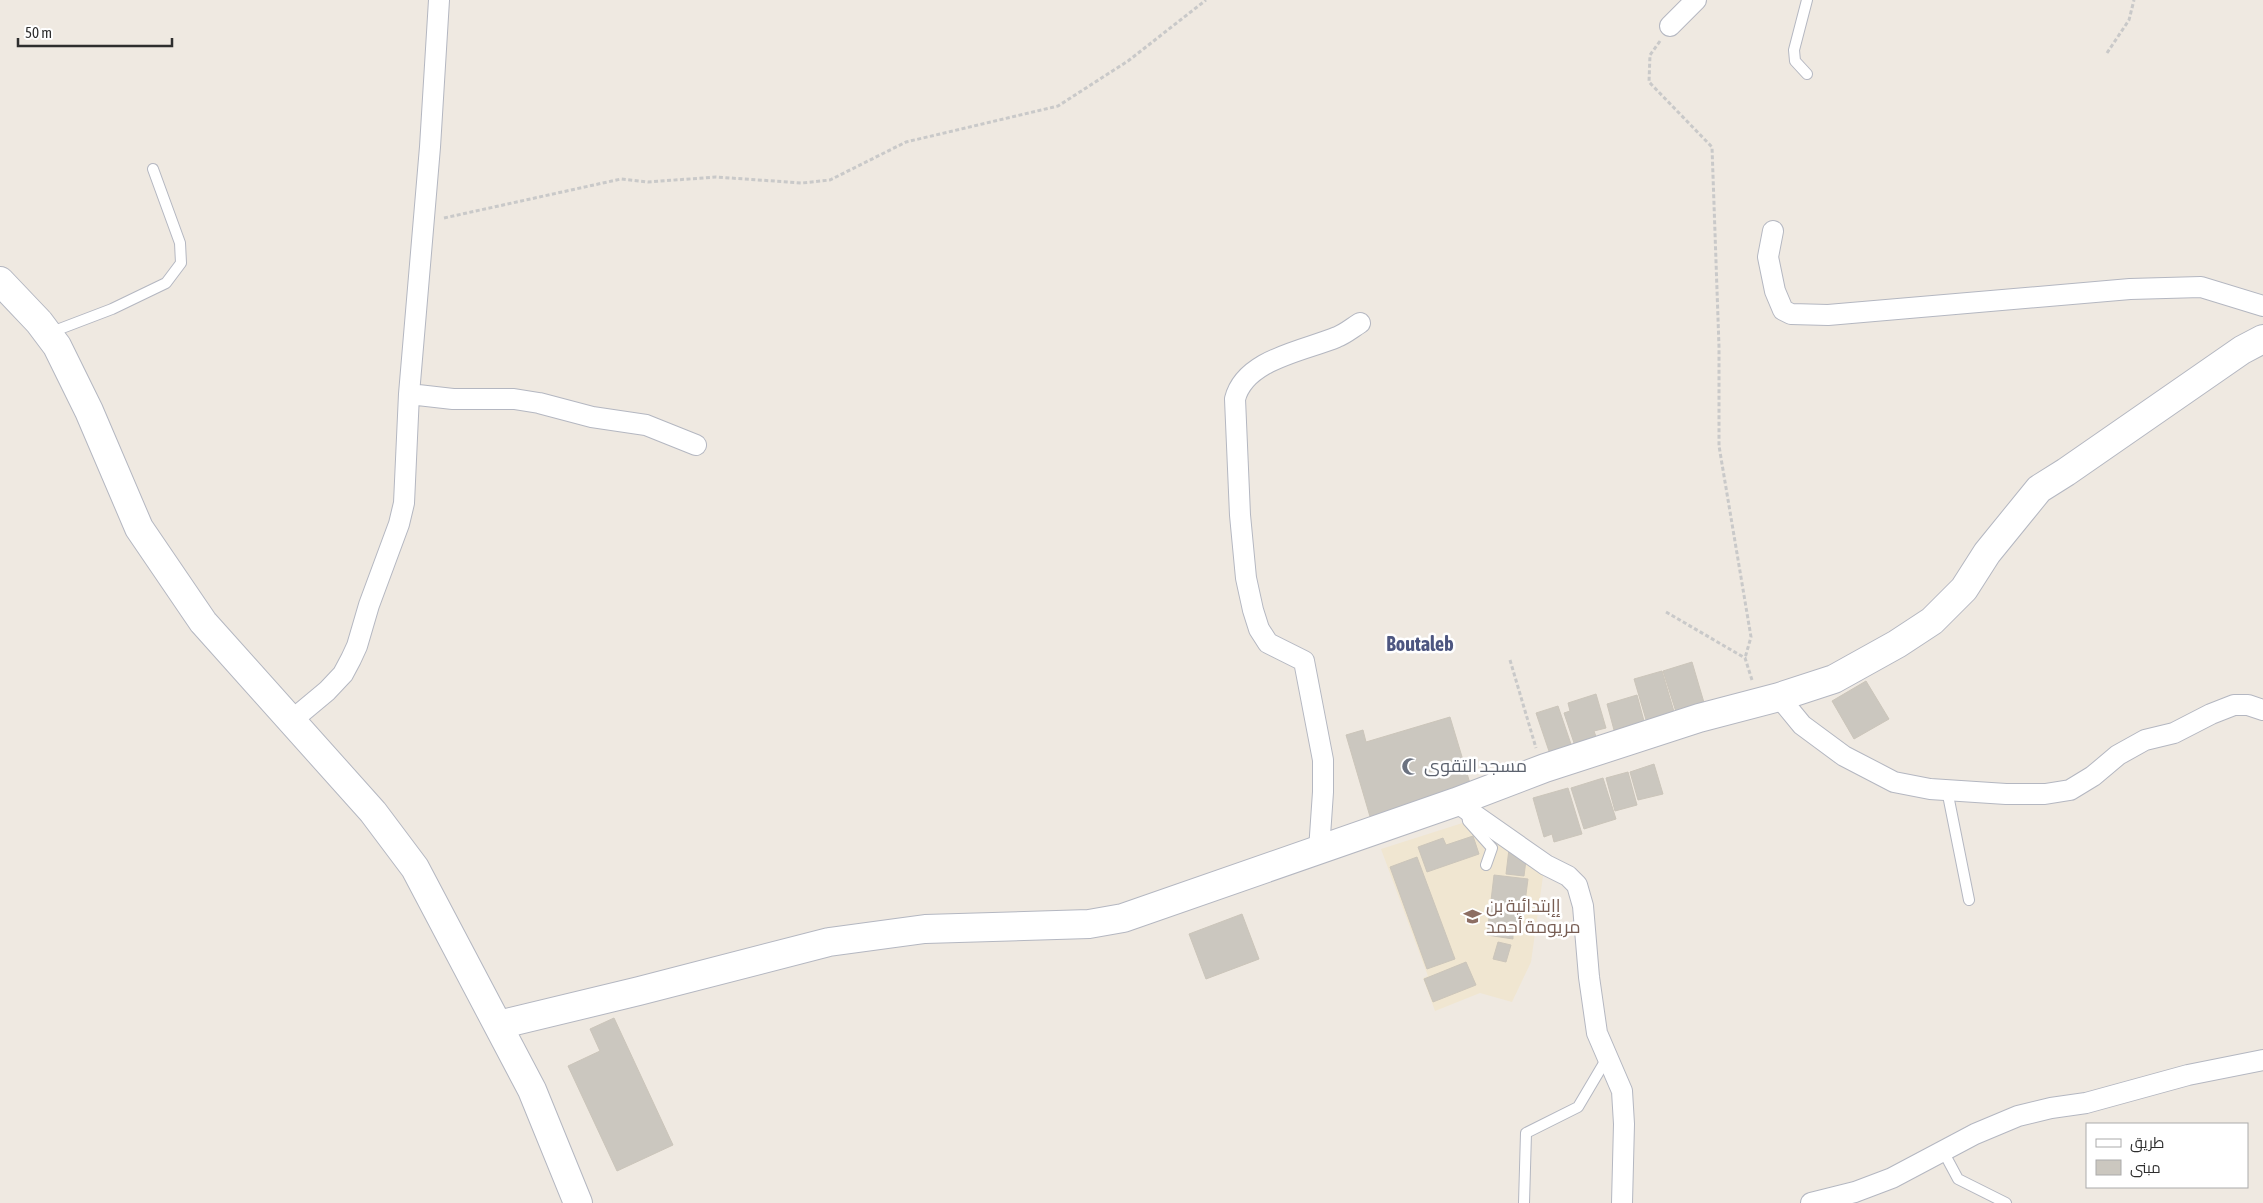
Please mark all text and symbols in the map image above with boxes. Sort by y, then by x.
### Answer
scale bar [18,15,171,47]
text: 50 m [25,24,52,41]
district label: Boutaleb [1386,632,1454,655]
place label: مسجد التقوى [1424,755,1527,777]
mosque icon: مسجد التقوى [1400,756,1420,776]
place label: إإبتدائية بن مريومة أحمد [1486,895,1581,938]
school or university icon: إإبتدائية بن مريومة أحمد [1462,906,1482,926]
legend [2086,1123,2248,1188]
text: طريق [2130,1134,2164,1153]
text: مبنى [2130,1159,2161,1178]

